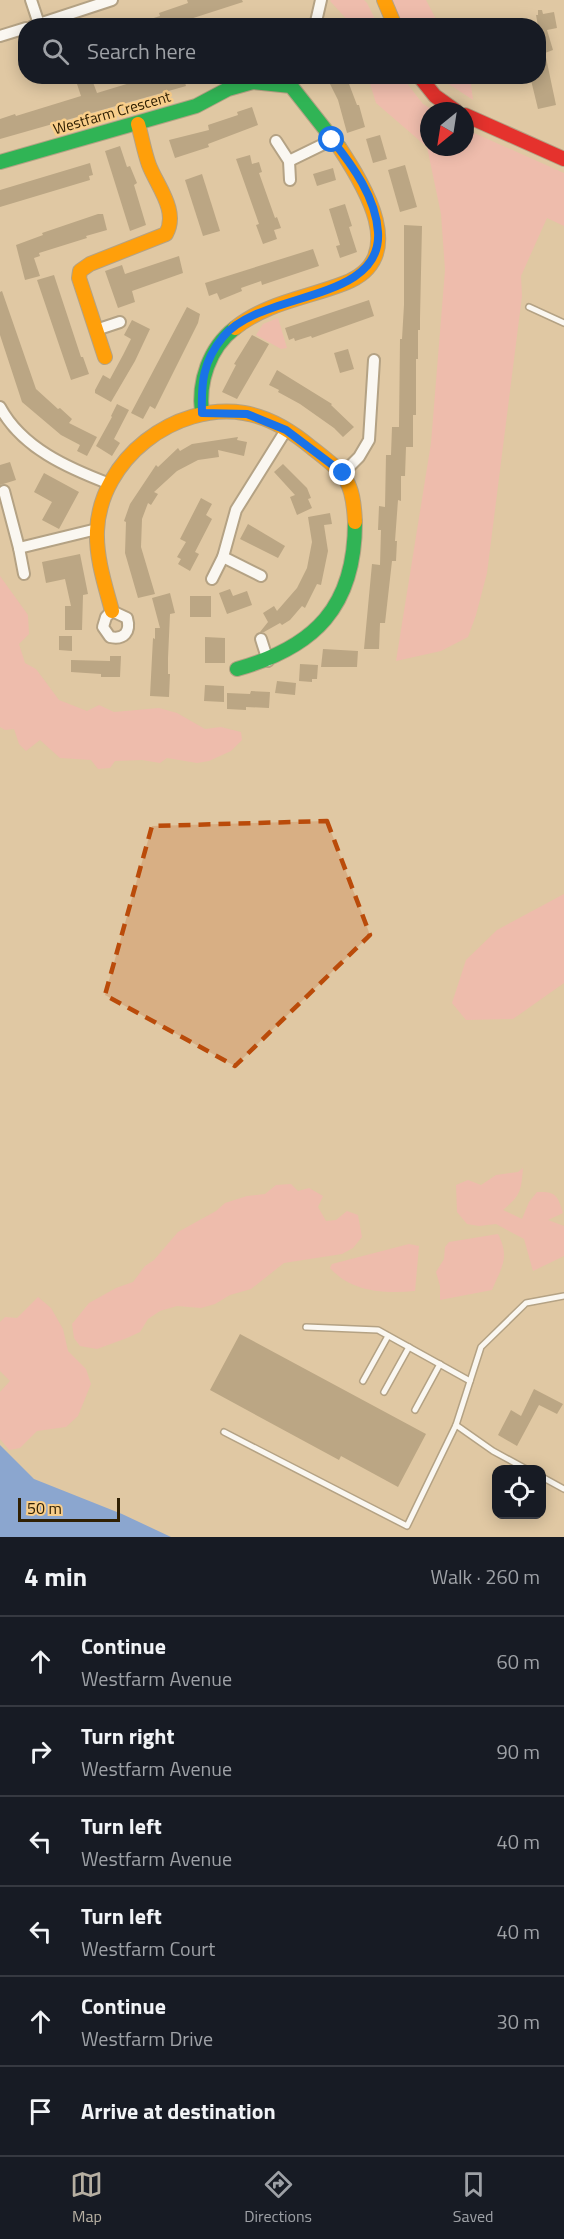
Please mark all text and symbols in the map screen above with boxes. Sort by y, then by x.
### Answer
search box [18,18,546,84]
text: Search here [87,34,196,68]
icon: search [39,35,72,68]
street label: Westfarm Crescent [50,85,174,140]
north arrow [420,102,474,156]
route start [318,126,344,152]
route end [329,459,355,485]
map controls [492,1465,546,1519]
button: locate [492,1465,546,1519]
scale bar [18,1495,120,1522]
text: 50 m [27,1496,62,1520]
text: 4 min [24,1557,87,1596]
text: Walk · 260 m [431,1561,540,1592]
text: Continue [81,1629,166,1663]
icon: ahead [24,1645,57,1678]
text: 60 m [496,1646,540,1677]
text: Westfarm Avenue [81,1663,232,1694]
text: Turn right [81,1719,175,1753]
icon: right [24,1735,57,1768]
text: 90 m [496,1736,540,1767]
text: Westfarm Avenue [81,1753,232,1784]
text: Turn left [81,1809,162,1843]
icon: left [24,1825,57,1858]
text: 40 m [496,1826,540,1857]
text: Westfarm Avenue [81,1843,232,1874]
text: Turn left [81,1899,162,1933]
icon: left [24,1915,57,1948]
text: 40 m [496,1916,540,1947]
text: Westfarm Court [81,1933,215,1964]
text: Continue [81,1989,166,2023]
icon: ahead [24,2005,57,2038]
text: 30 m [496,2006,540,2037]
text: Westfarm Drive [81,2023,213,2054]
text: Arrive at destination [81,2094,276,2128]
icon: arrive [24,2095,57,2128]
tab: Map [70,2168,103,2228]
tab: Directions [244,2168,312,2228]
tab: Saved [453,2168,494,2228]

